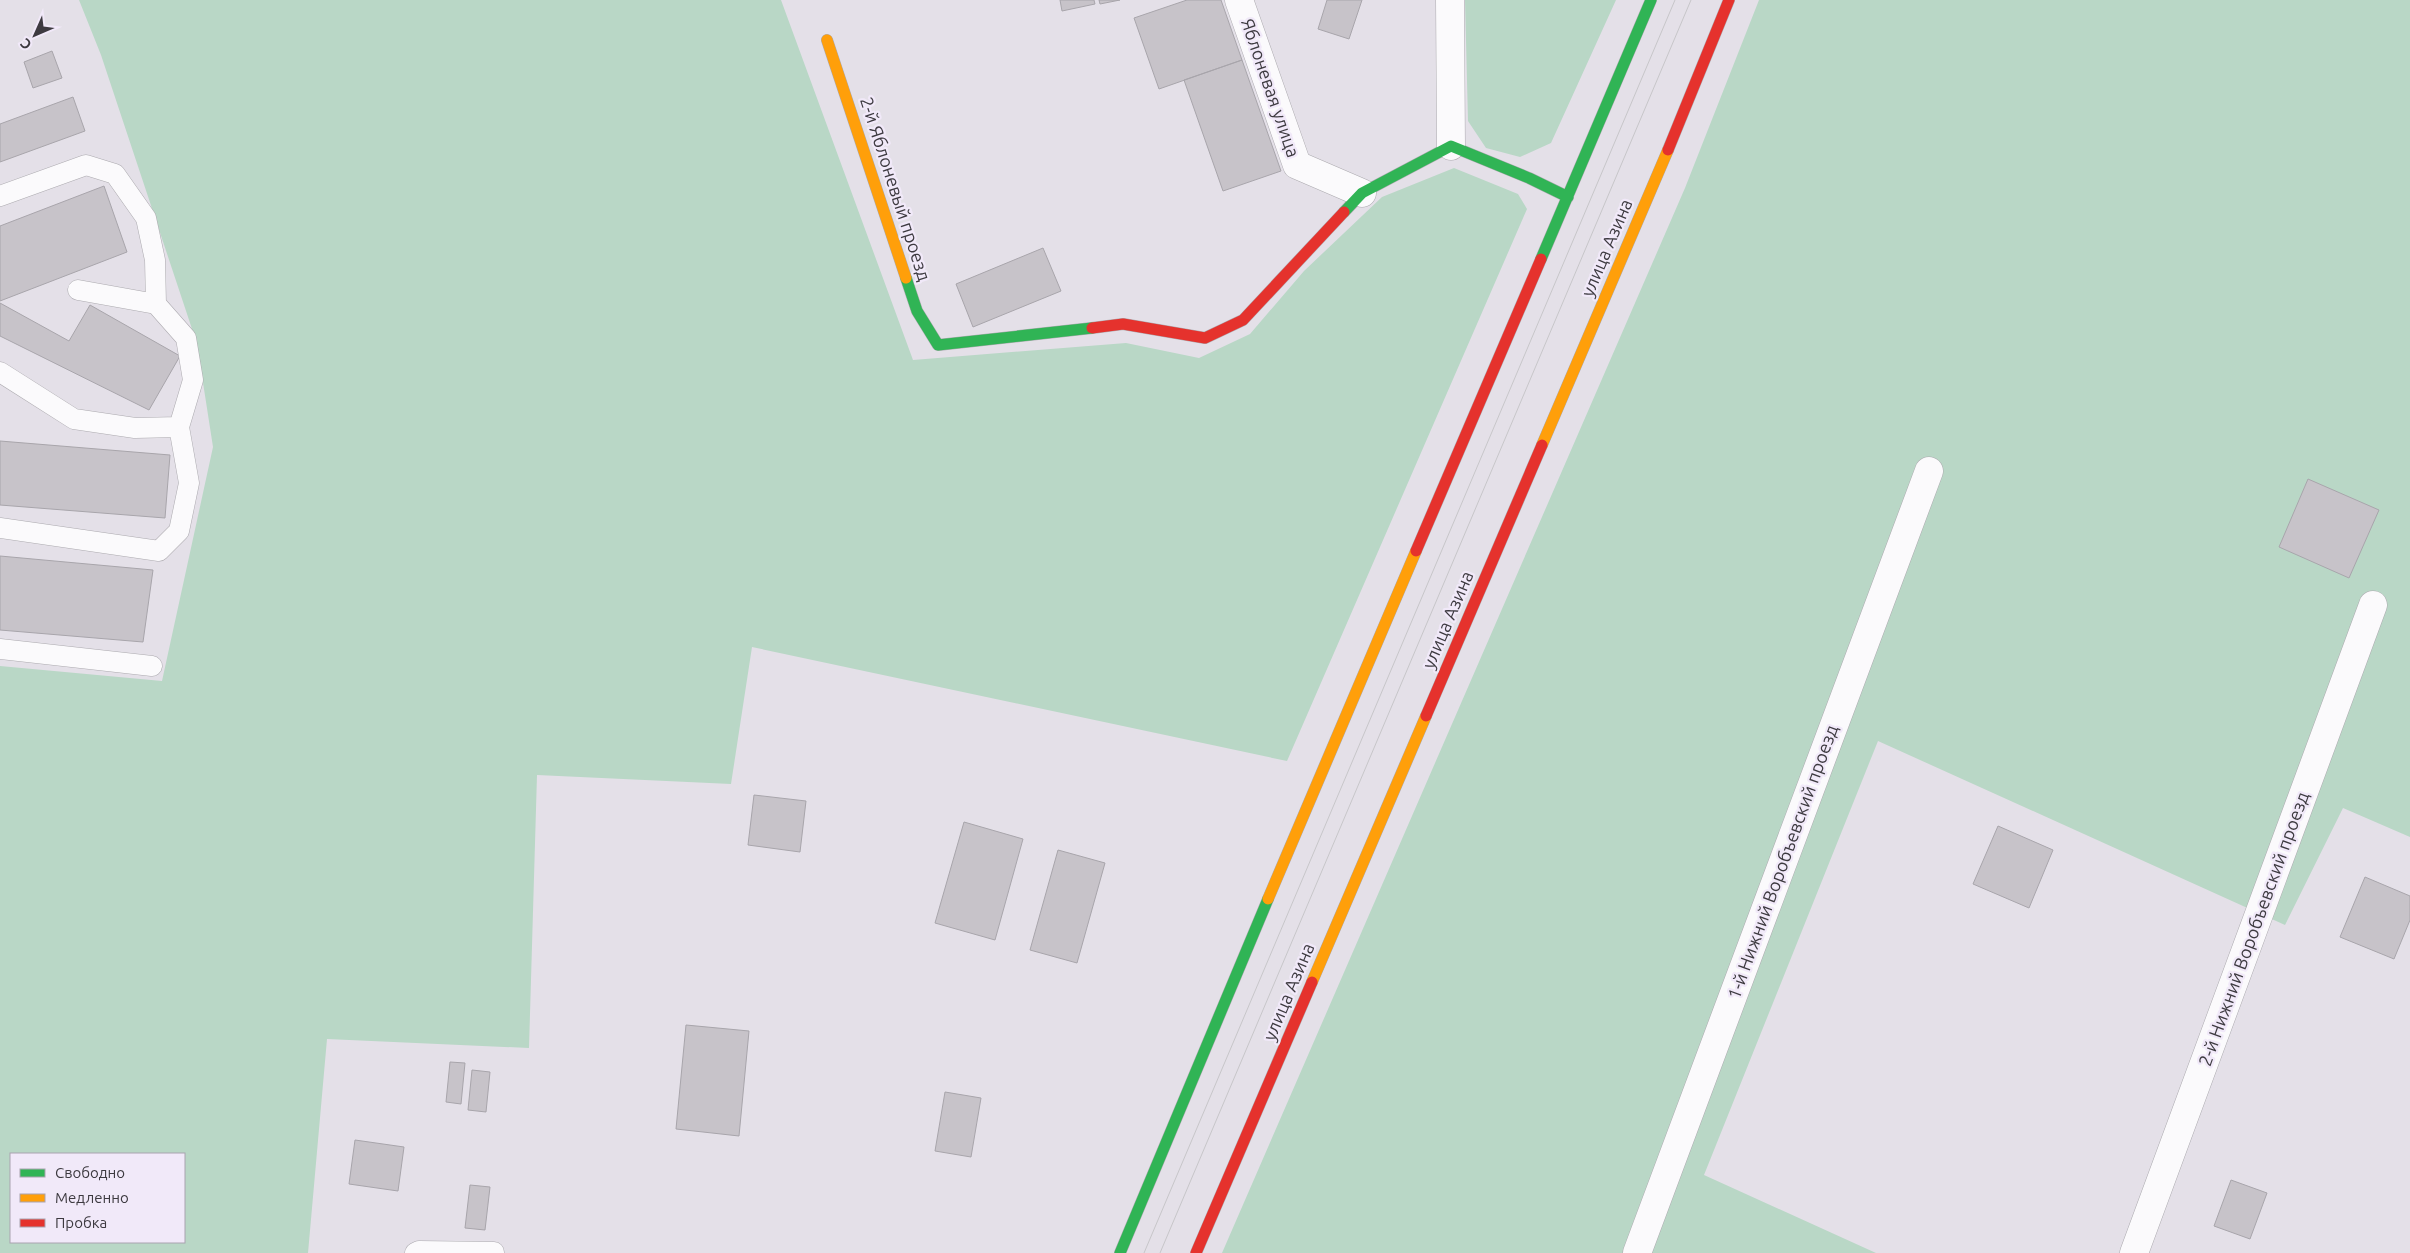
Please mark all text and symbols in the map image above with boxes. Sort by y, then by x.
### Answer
north arrow [10,10,60,60]
street label: Яблоневая улица [1238,16,1304,160]
text: С [17,35,35,53]
street label: 2-й Яблоневый проезд [857,94,935,284]
street label: улица Азина [1577,196,1636,299]
street label: улица Азина [1418,568,1477,671]
street label: 1-й Нижний Воробъевский проезд [1723,721,1841,1001]
street label: 2-й Нижний Воробъевский проезд [2194,788,2312,1068]
street label: улица Азина [1259,940,1318,1043]
legend [10,1153,185,1243]
text: Свободно [55,1164,125,1181]
text: Медленно [55,1189,129,1206]
text: Пробка [55,1214,107,1231]

